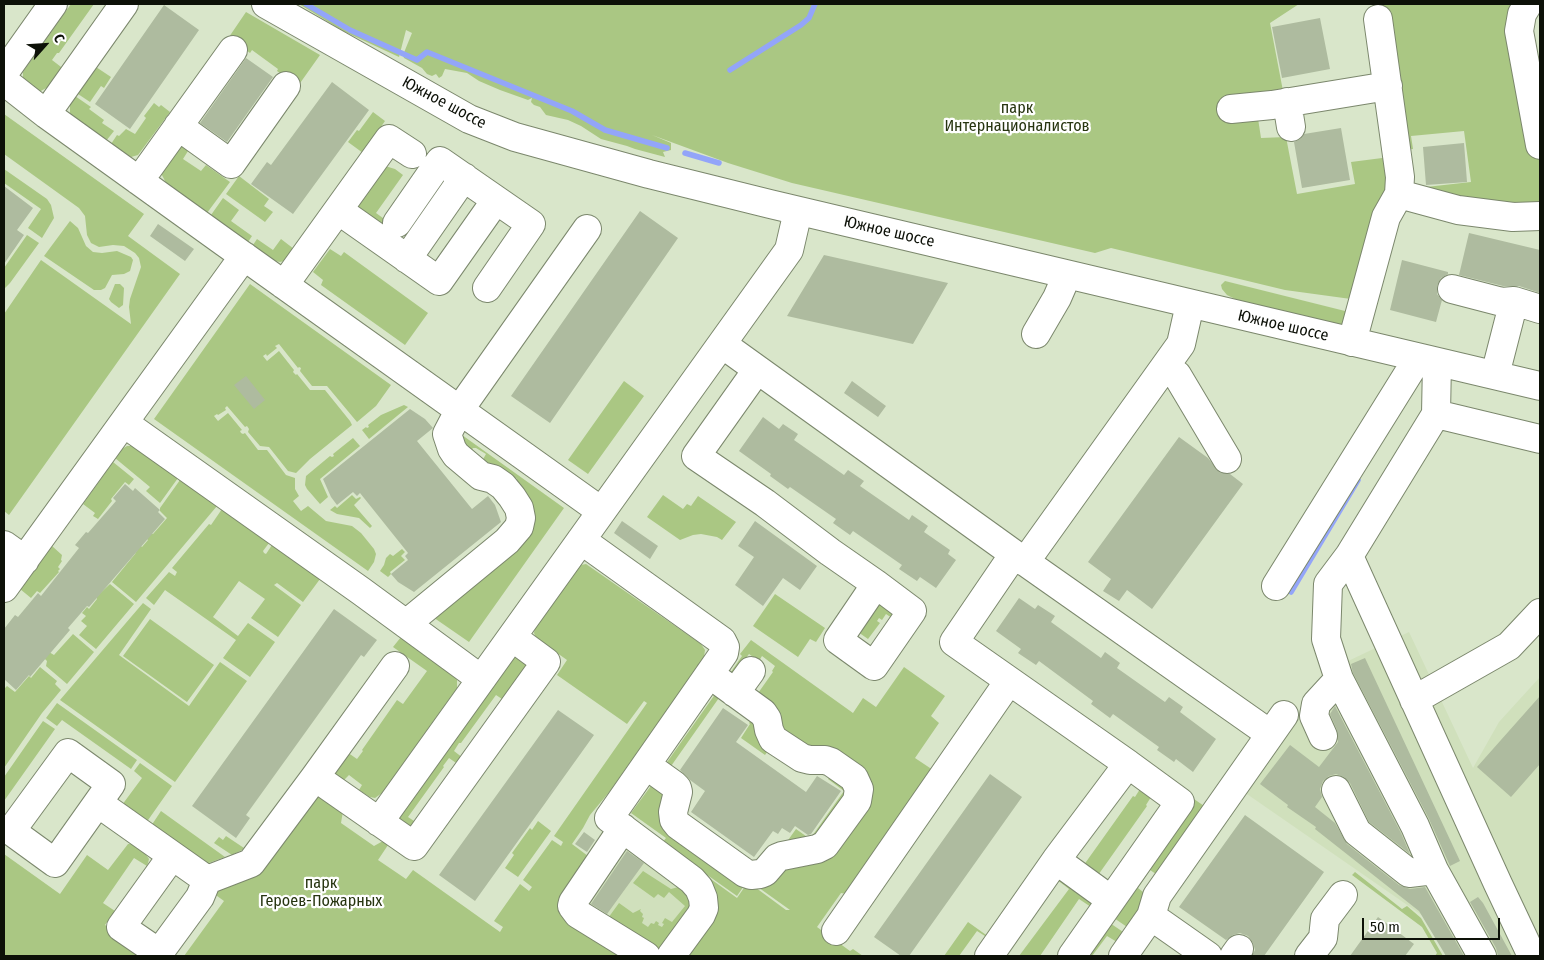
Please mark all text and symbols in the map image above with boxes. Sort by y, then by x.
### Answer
north arrow [20,20,70,70]
text: С [50,31,68,45]
street label: Южное шоссе [399,73,489,133]
park label: парк Интернационалистов [944,99,1090,137]
street label: Южное шоссе [842,212,936,252]
street label: Южное шоссе [1236,306,1330,346]
park label: парк Героев-Пожарных [260,874,382,912]
scale bar [1364,908,1502,940]
text: 50 m [1370,918,1400,936]

